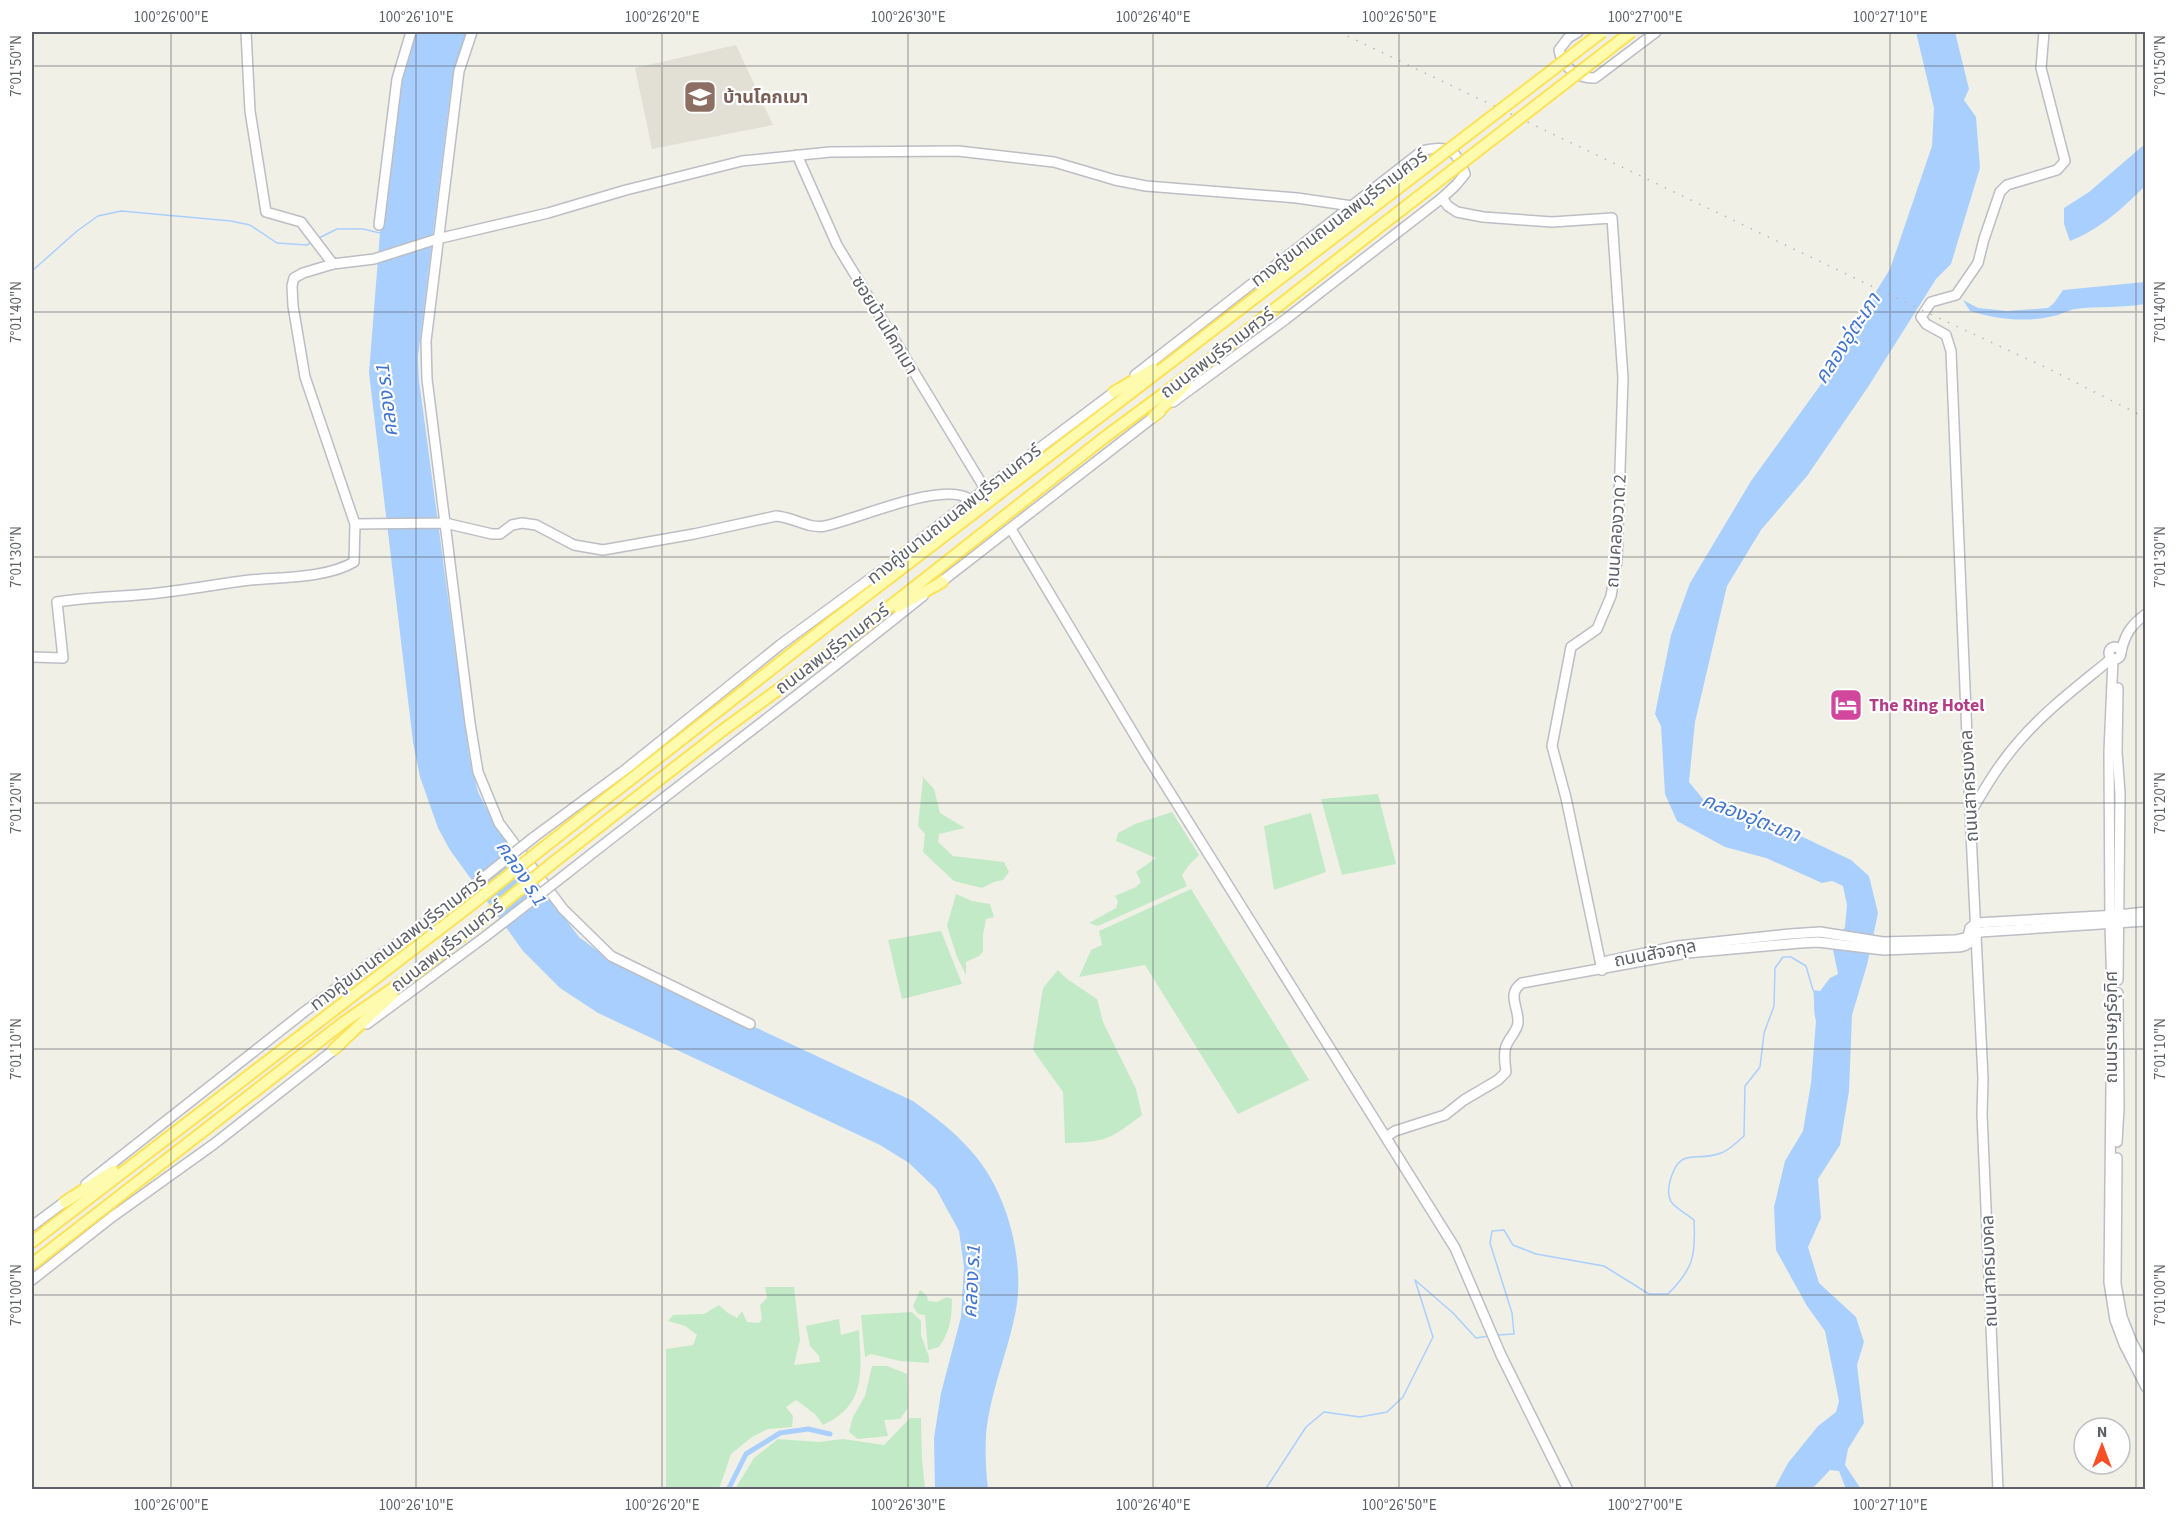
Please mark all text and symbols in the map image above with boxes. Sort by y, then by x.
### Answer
text: 100°26'00"E [133,7,209,28]
text: 100°26'10"E [378,7,454,28]
text: 100°26'20"E [624,7,700,28]
text: 100°26'30"E [870,7,946,28]
text: 100°26'40"E [1115,7,1191,28]
text: 100°26'50"E [1361,7,1437,28]
text: 100°27'00"E [1607,7,1683,28]
text: 100°27'10"E [1852,7,1928,28]
text: 7°01'50"N [6,35,27,97]
text: 7°01'50"N [2150,35,2171,97]
school or university icon: บ้านโคกเมา [682,79,718,115]
place label: บ้านโคกเมา [723,85,808,110]
street label: ทางคู่ขนานถนนลพบุรีราเมศวร์ [1246,143,1433,293]
street label: ซอยบ้านโคกเมา [845,271,924,379]
text: 7°01'40"N [6,281,27,343]
text: 7°01'40"N [2150,281,2171,343]
water label: คลองอุ่ตะเภา [1808,287,1888,389]
street label: ถนนลพบุรีราเมศวร์ [1155,302,1280,405]
water label: คลอง ร.1 [369,361,405,438]
street label: ทางคู่ขนานถนนลพบุรีราเมศวร์ [862,438,1047,590]
street label: ถนนคลองวาด 2 [1600,473,1633,589]
text: 7°01'30"N [6,526,27,588]
text: 7°01'30"N [2150,526,2171,588]
street label: ถนนลพบุรีราเมศวร์ [770,598,895,701]
hotel icon: The Ring Hotel [1828,687,1864,723]
place label: The Ring Hotel [1869,693,1984,718]
street label: ถนนสาครมงคล [1954,729,1985,843]
text: 7°01'20"N [6,772,27,834]
text: 7°01'20"N [2150,772,2171,834]
water label: คลองอุ่ตะเภา [1698,786,1805,850]
water label: คลอง ร.1 [489,835,554,912]
street label: ทางคู่ขนานถนนลพบุรีราเมศวร์ [306,869,490,1015]
street label: ถนนลพบุรีราเมศวร์ [386,895,508,997]
street label: ถนนสัจจกุล [1612,933,1698,974]
street label: ถนนราษฏร์อุทิศ [2099,971,2124,1083]
text: 7°01'10"N [6,1018,27,1080]
text: 7°01'10"N [2150,1018,2171,1080]
street label: ถนนสาครมงคล [1975,1214,2004,1328]
water label: คลอง ร.1 [956,1243,988,1319]
text: 7°01'00"N [6,1264,27,1326]
text: 7°01'00"N [2150,1264,2171,1326]
north arrow [2072,1416,2132,1476]
text: N [2097,1421,2107,1443]
text: 100°26'00"E [133,1495,209,1516]
text: 100°26'10"E [378,1495,454,1516]
text: 100°26'20"E [624,1495,700,1516]
text: 100°26'30"E [870,1495,946,1516]
text: 100°26'40"E [1115,1495,1191,1516]
text: 100°26'50"E [1361,1495,1437,1516]
text: 100°27'00"E [1607,1495,1683,1516]
text: 100°27'10"E [1852,1495,1928,1516]

